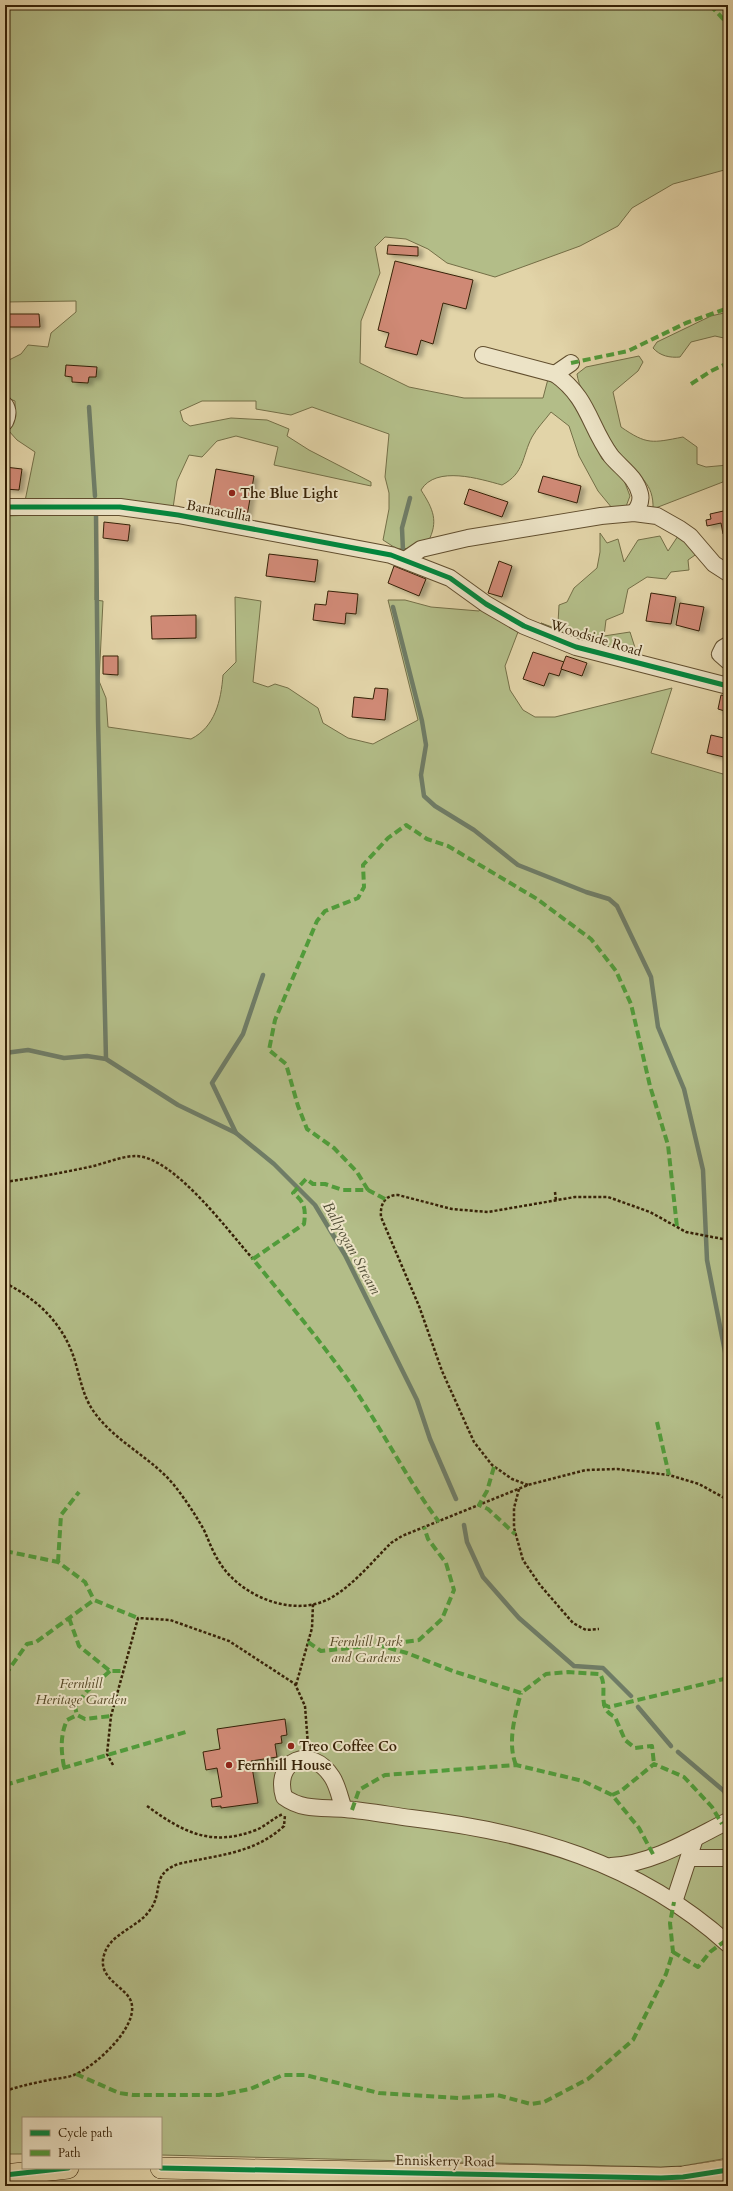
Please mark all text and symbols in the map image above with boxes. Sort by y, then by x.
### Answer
place label: The Blue Light [240,484,338,503]
marker: The Blue Light [227,488,237,498]
street label: Barnacullia [185,495,253,527]
street label: Woodside Road [547,615,645,661]
water label: Ballyogan Stream [318,1198,386,1299]
park label: Fernhill Park and Gardens [330,1632,403,1667]
park label: Fernhill Heritage Garden [35,1674,127,1709]
place label: Treo Coffee Co [299,1737,397,1756]
marker: Treo Coffee Co [286,1741,296,1751]
place label: Fernhill House [237,1756,332,1775]
marker: Fernhill House [224,1760,234,1770]
legend [22,2117,162,2169]
text: Cycle path [58,2125,113,2141]
text: Path [58,2145,81,2161]
street label: Enniskerry Road [395,2151,495,2171]

